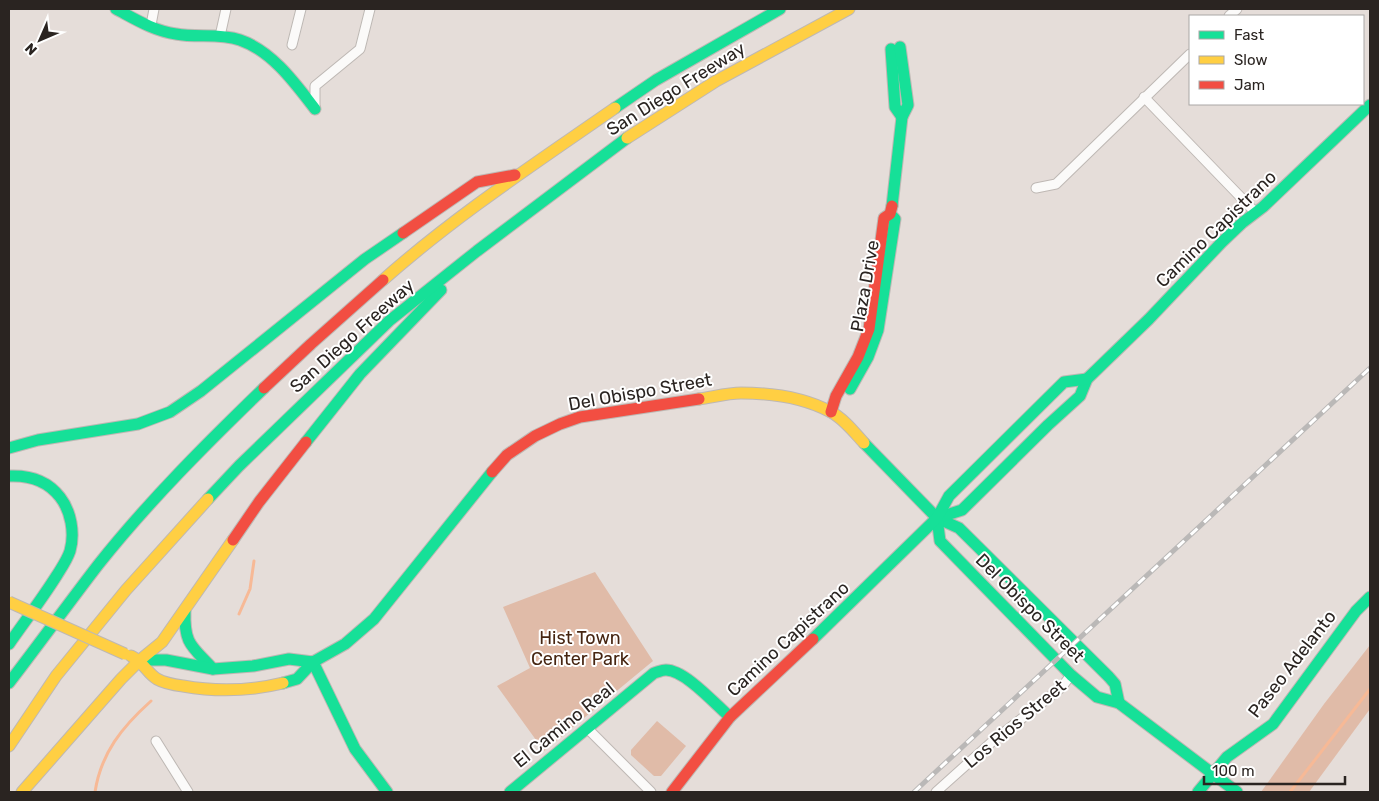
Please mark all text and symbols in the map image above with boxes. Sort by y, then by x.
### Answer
north arrow [15,15,65,65]
legend [1189,15,1364,105]
text: Fast [1234,26,1264,44]
street label: San Diego Freeway [603,37,749,141]
text: N [22,39,41,58]
text: Slow [1234,51,1267,69]
text: Jam [1234,76,1265,94]
street label: Camino Capistrano [1151,166,1281,292]
street label: Plaza Drive [846,238,884,334]
street label: San Diego Freeway [285,274,419,398]
street label: Del Obispo Street [567,369,713,415]
street label: Del Obispo Street [971,549,1089,667]
street label: Camino Capistrano [722,577,854,701]
street label: Paseo Adelanto [1243,606,1341,722]
park label: Hist Town Center Park [531,627,630,670]
street label: Los Rios Street [960,675,1070,773]
street label: El Camino Real [509,678,619,772]
scale bar [1204,754,1345,786]
text: 100 m [1212,762,1254,780]

